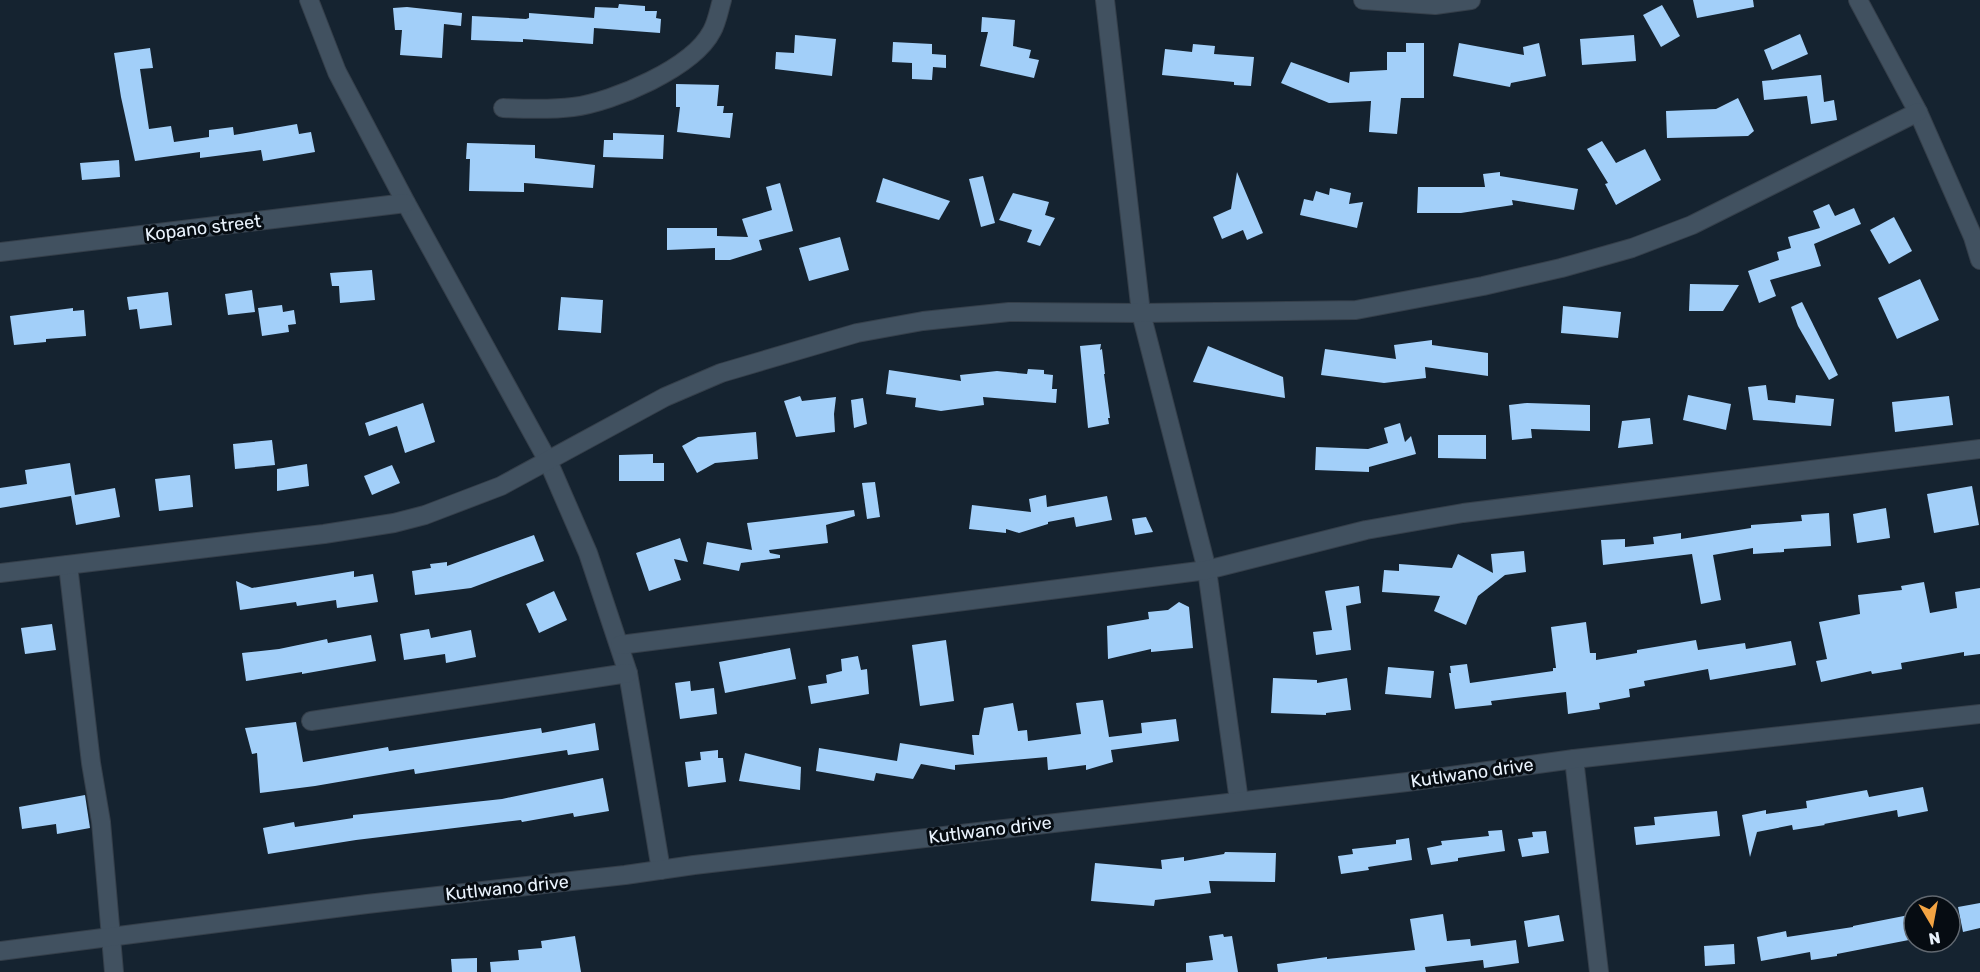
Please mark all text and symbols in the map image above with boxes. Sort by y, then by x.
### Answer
street label: Kopano street [144,210,262,246]
street label: Kutlwano drive [1409,753,1535,793]
street label: Kutlwano drive [927,812,1053,848]
street label: Kutlwano drive [444,871,570,905]
north arrow [1902,894,1962,954]
text: N [1927,928,1942,949]

